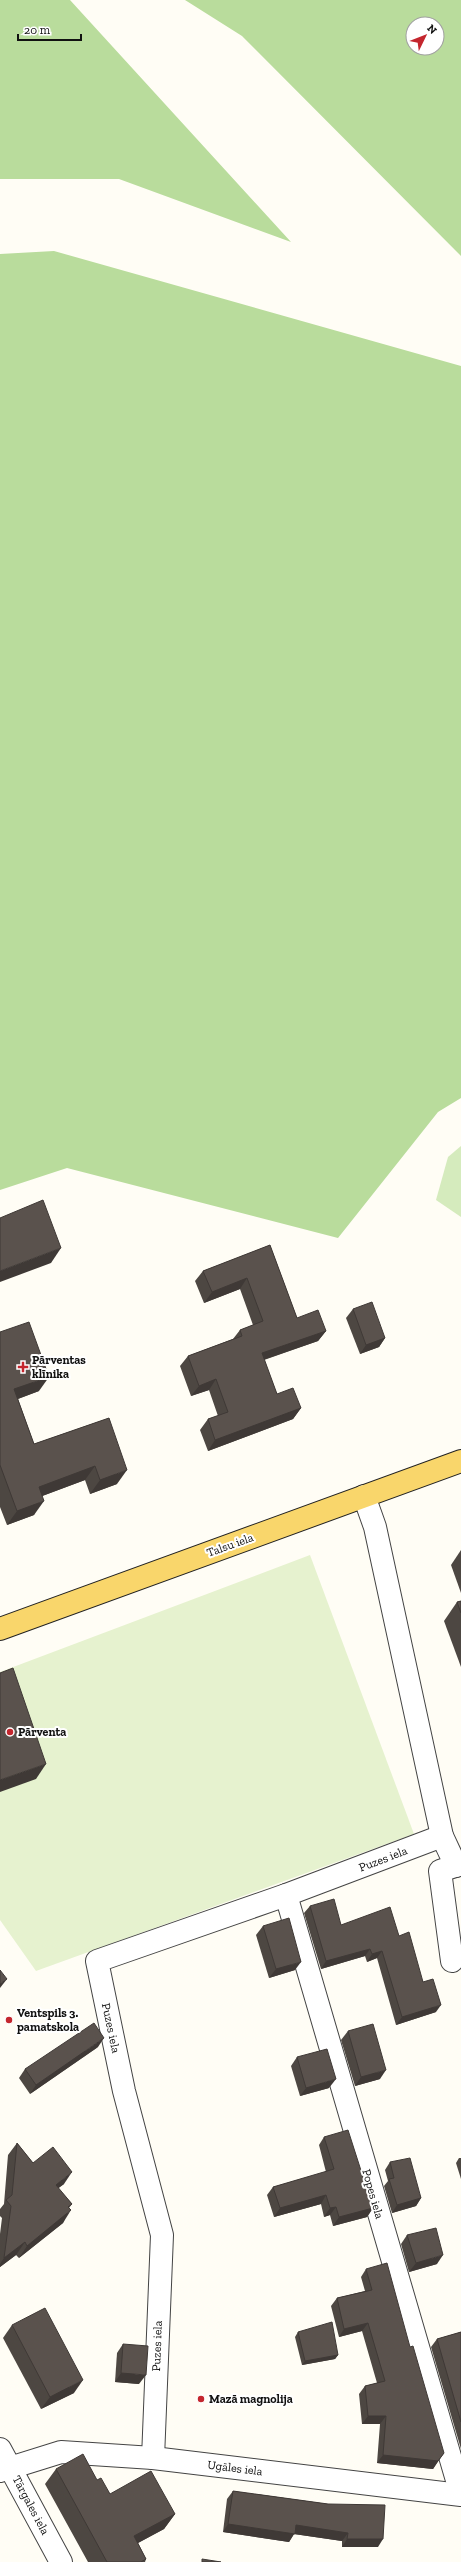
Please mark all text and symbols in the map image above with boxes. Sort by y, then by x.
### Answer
scale bar [18,16,81,42]
north arrow [405,16,445,56]
text: N [424,22,440,37]
text: 20 m [24,23,51,37]
place label: Pārventas klīnika [32,1353,86,1381]
marker: Pārventas klīnika [17,1361,29,1373]
street label: Talsu iela [205,1530,256,1560]
place label: Pārventa [18,1725,66,1739]
marker: Pārventa [5,1727,15,1737]
street label: Puzes iela [357,1843,409,1875]
street label: Puzes iela [99,2002,123,2054]
place label: Ventspils 3. pamatskola [17,2006,79,2034]
marker: Ventspils 3. pamatskola [4,2015,14,2025]
street label: Popes iela [359,2168,387,2221]
street label: Puzes iela [149,2320,165,2372]
place label: Mazā magnolija [209,2392,293,2407]
marker: Mazā magnolija [196,2394,206,2404]
street label: Ugāles iela [207,2458,264,2478]
street label: Tārgales iela [10,2473,53,2537]

